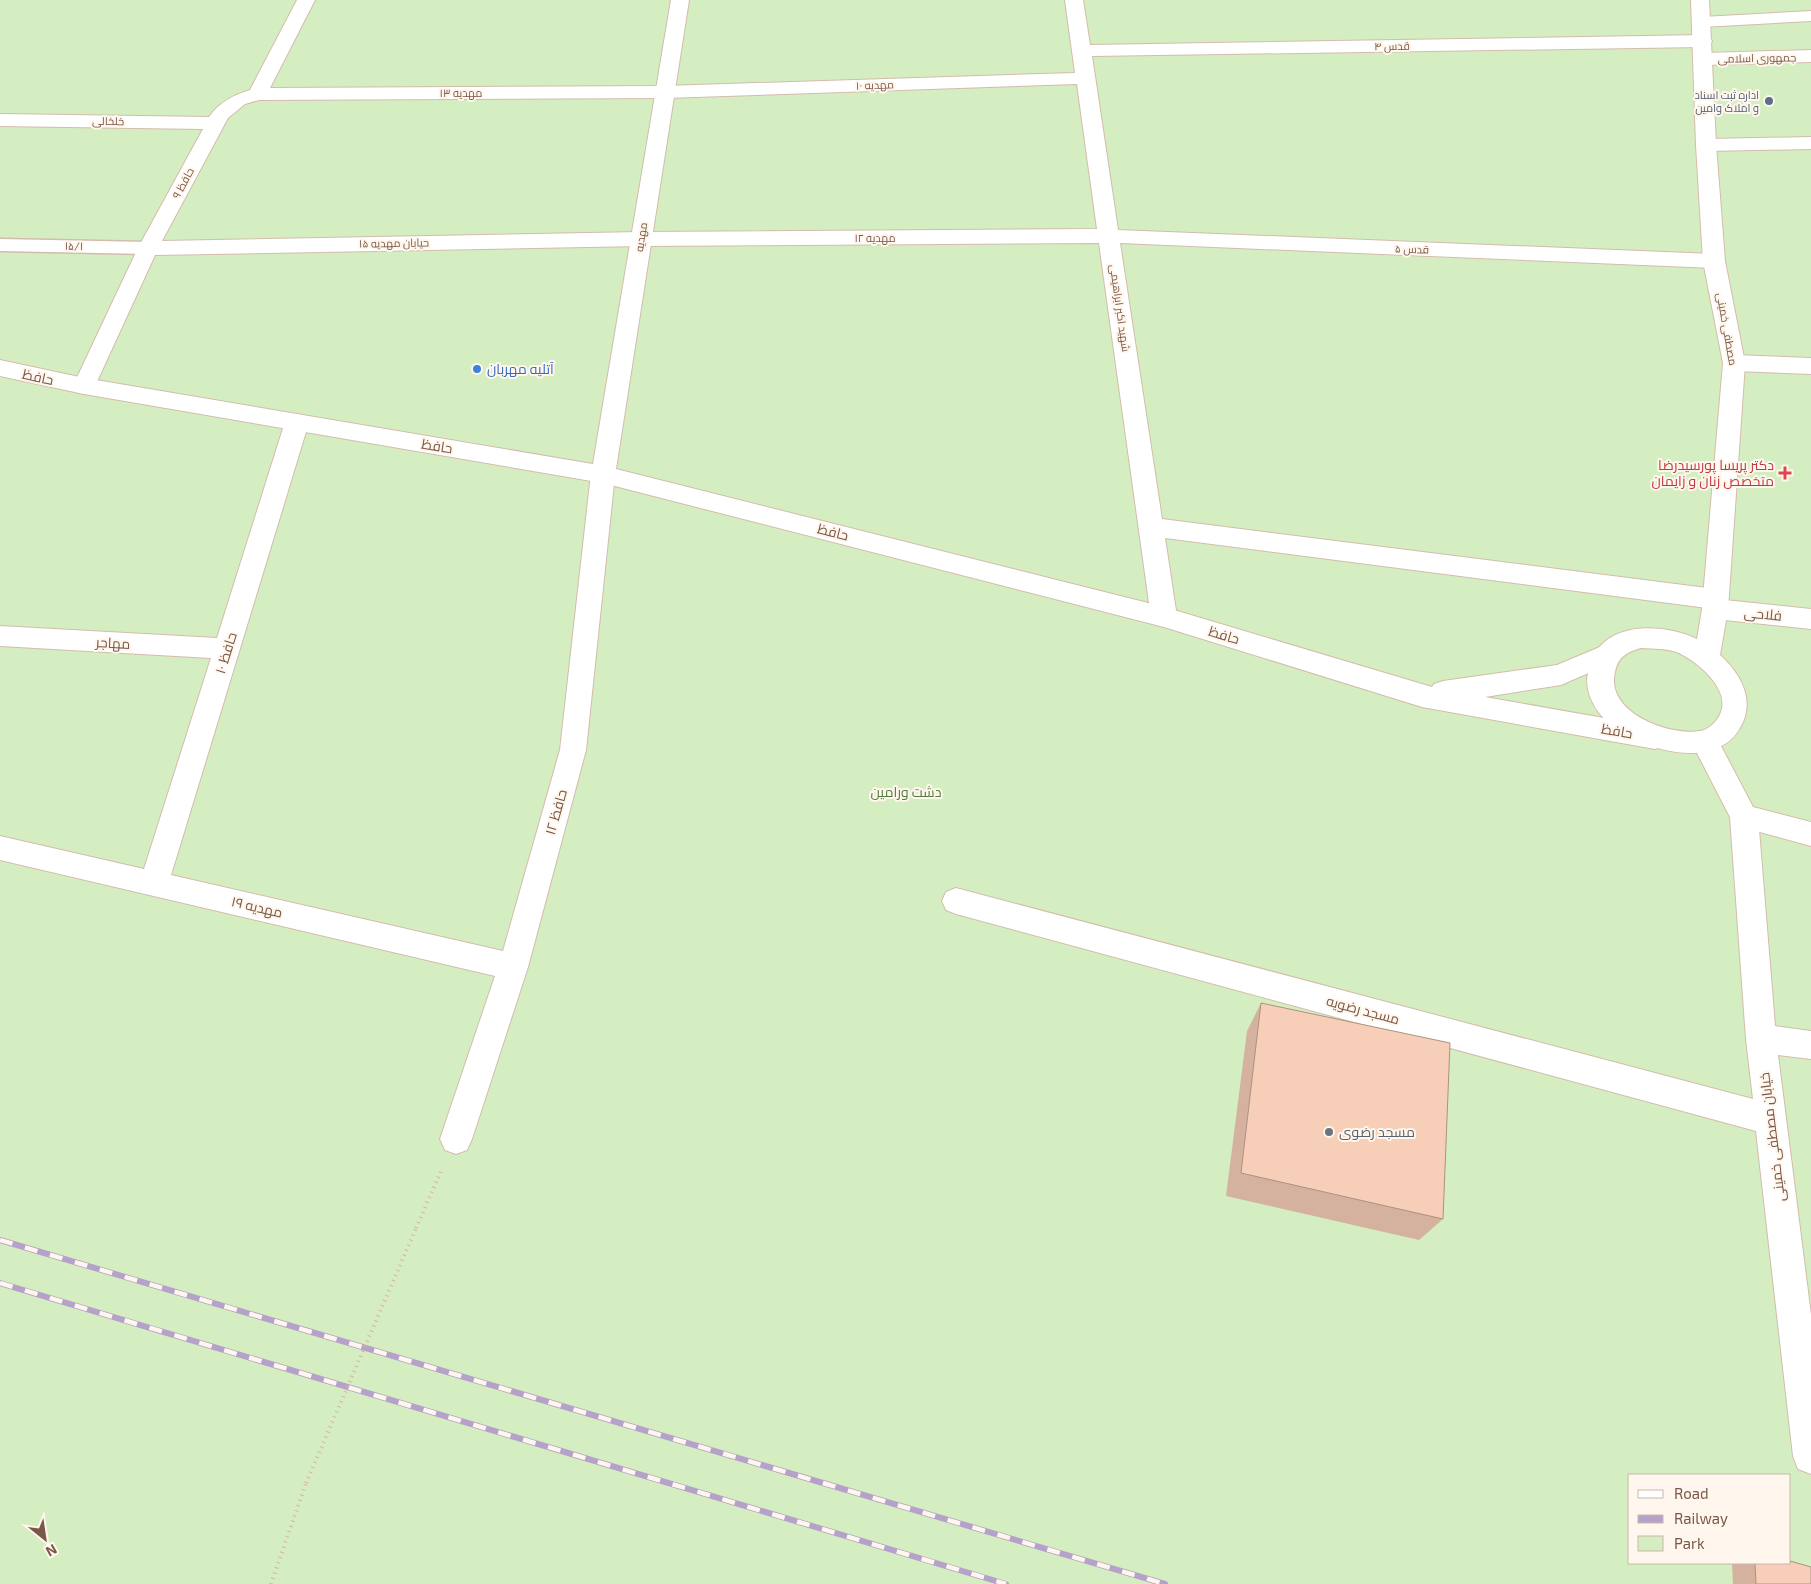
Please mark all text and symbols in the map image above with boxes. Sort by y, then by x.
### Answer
street label: قدس ۴ [1374,39,1410,53]
street label: جمهوری اسلامی [1718,50,1796,66]
street label: مهدیه ۱۰ [856,77,894,93]
street label: مهدیه ۱۳ [440,86,482,100]
place label: اداره ثبت اسناد و املاک وامین [1695,88,1759,115]
marker: اداره ثبت اسناد و املاک وامین [1763,95,1775,107]
street label: خلخالی [92,114,124,128]
street label: حافظ ۹ [169,165,196,200]
street label: مهدیه [632,221,650,253]
street label: مهدیه ۱۲ [854,231,896,245]
street label: حیابان مهدیه ۱۵ [359,235,429,251]
street label: ۱۵/۱ [65,239,83,252]
street label: قدس ۵ [1395,241,1429,257]
street label: شهید اکبر ابراهیمی [1107,263,1133,353]
street label: مصطفی خمینی [1714,292,1740,366]
place label: آتلیه مهربان [487,360,554,377]
marker: آتلیه مهربان [471,363,483,375]
street label: حافظ [21,365,55,388]
street label: حافظ [420,435,454,456]
place label: دکتر پریسا پورسیدرضا متخصص زنان و زایمان [1651,456,1774,489]
marker: دکتر پریسا پورسیدرضا متخصص زنان و زایمان [1778,466,1792,480]
street label: حافظ [816,519,850,544]
street label: فلاحی [1743,603,1783,624]
street label: حافظ [1207,622,1242,647]
street label: حافظ ۱۰ [211,630,240,676]
street label: مهاجر [94,633,131,652]
street label: حافظ [1600,719,1634,742]
park label: دشت ورامین [871,783,941,800]
street label: حافظ ۱۲ [541,787,570,837]
street label: مهدیه ۱۹ [230,892,284,921]
street label: مسجد رضویه [1325,992,1402,1027]
street label: خیابان مصطفی خمینی [1755,1071,1788,1203]
place label: مسجد رضوی [1339,1123,1415,1140]
marker: مسجد رضوی [1323,1126,1335,1138]
legend [1628,1474,1791,1564]
text: Road [1674,1484,1709,1502]
text: Railway [1674,1509,1728,1527]
north arrow [20,1514,70,1564]
text: Park [1674,1534,1705,1552]
text: N [43,1541,60,1561]

